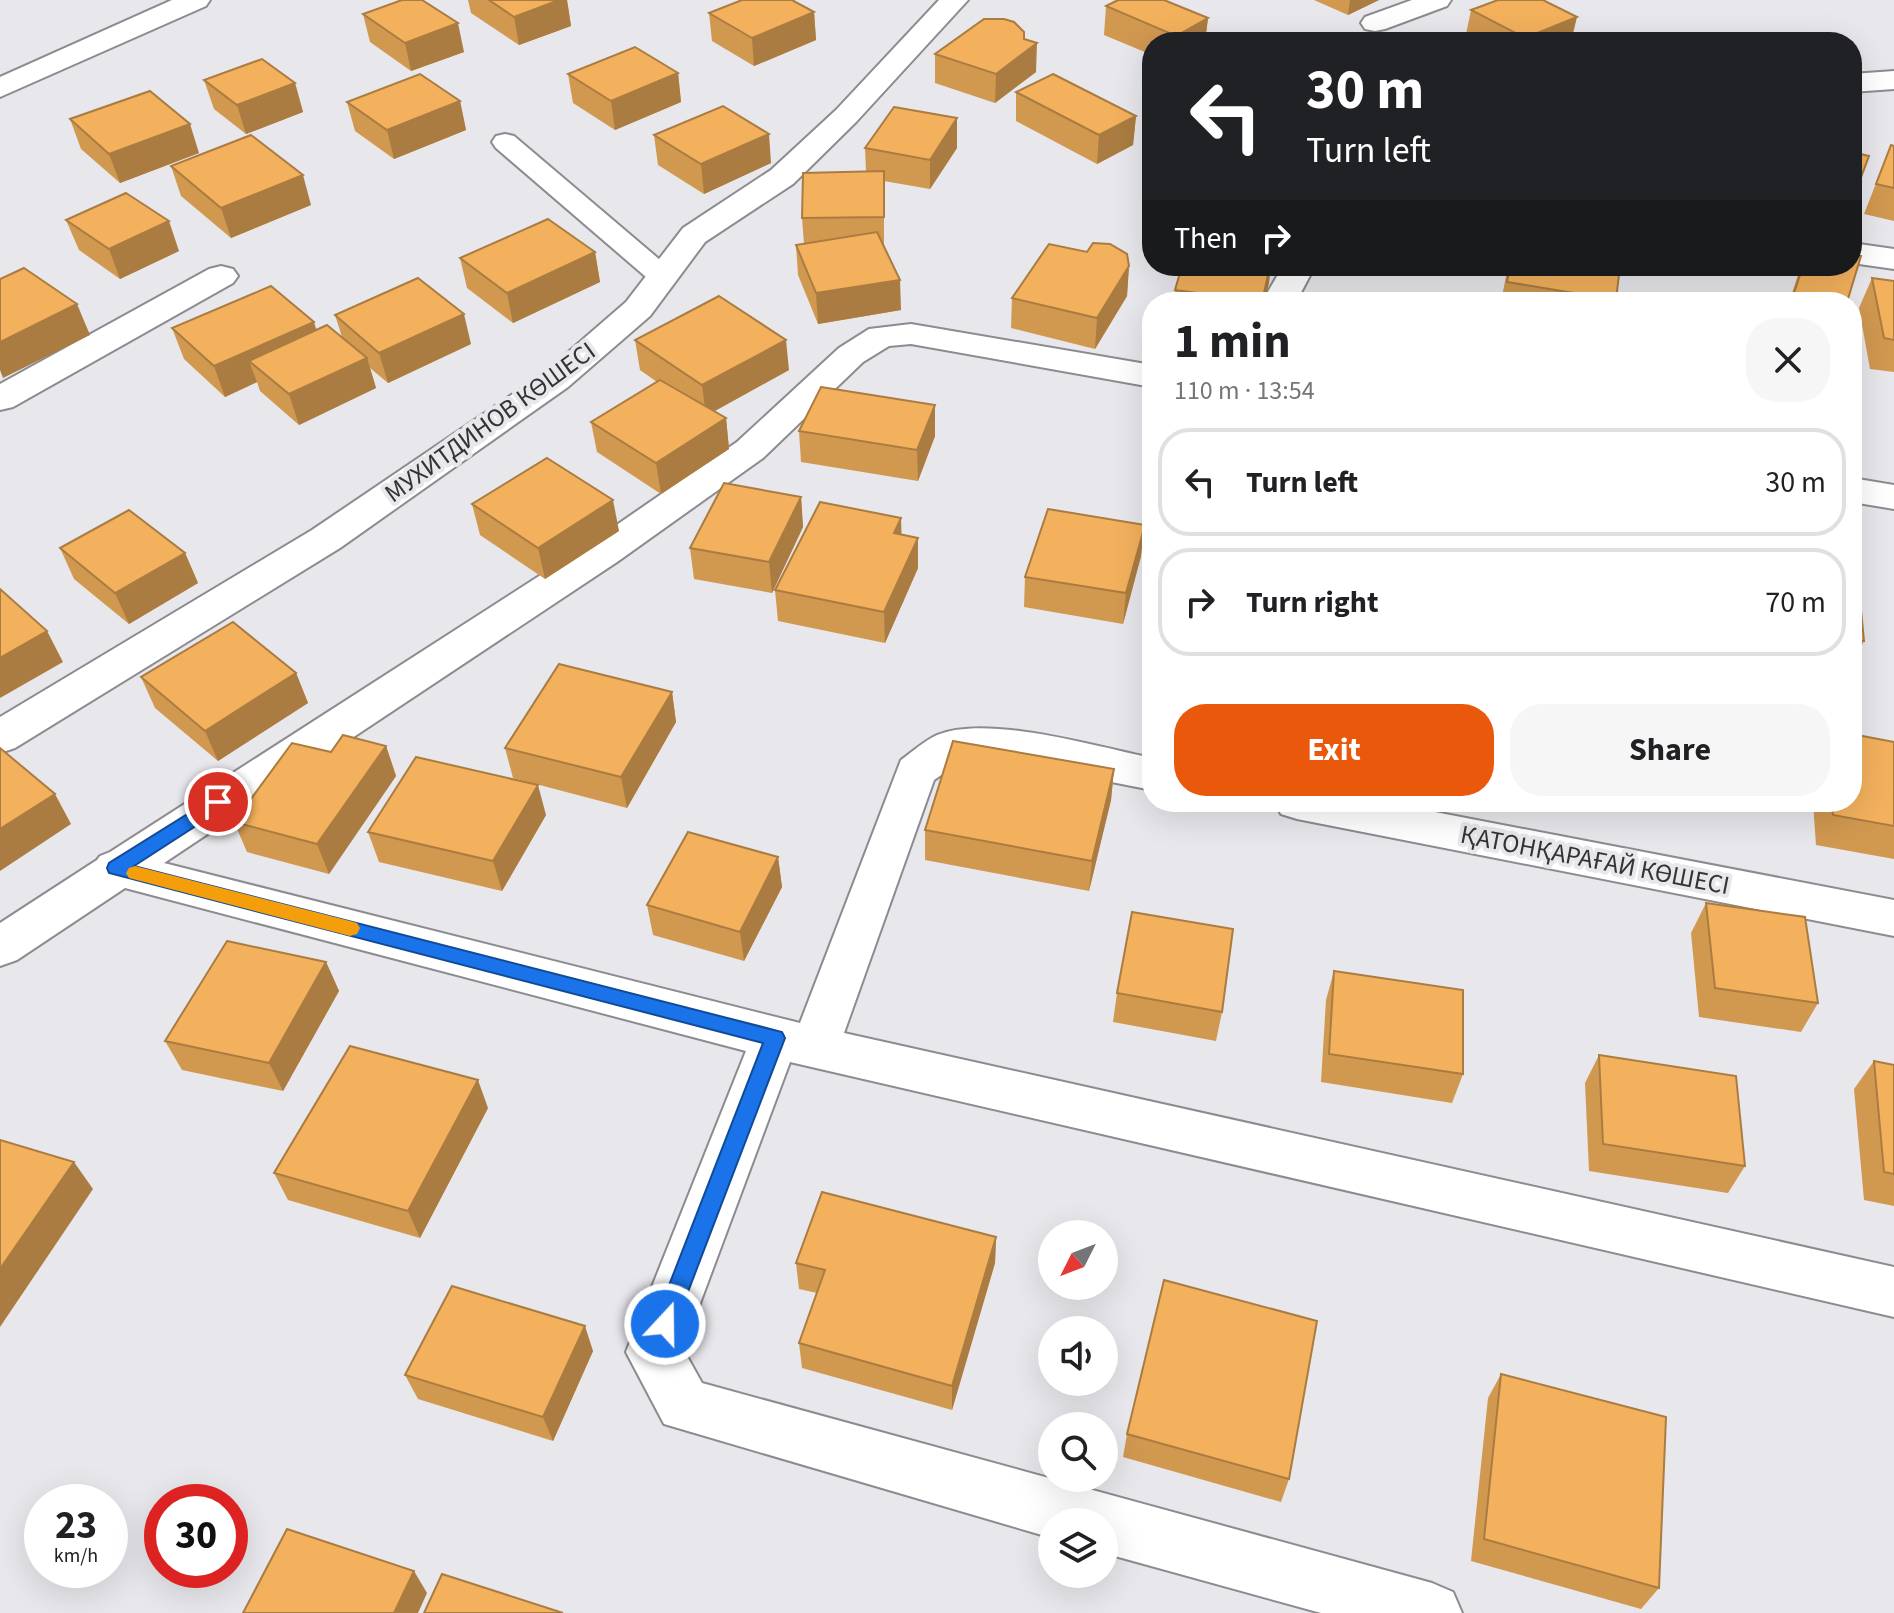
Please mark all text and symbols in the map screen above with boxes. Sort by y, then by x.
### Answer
text: 30 m [1306,51,1424,130]
icon: left [1174,64,1278,168]
text: Turn left [1306,125,1431,176]
icon: right [1254,216,1298,260]
text: Then [1174,217,1238,260]
text: 1 min [1174,308,1291,376]
button: close [1746,318,1830,402]
street label: МУХИТДИНОВ КӨШЕСІ [377,333,603,511]
text: 110 m · 13:54 [1174,372,1315,409]
icon: left [1178,460,1222,504]
text: Turn left [1246,461,1358,504]
text: 30 m [1765,461,1826,504]
icon: right [1178,580,1222,624]
text: Turn right [1246,581,1378,624]
text: 70 m [1765,581,1826,624]
button: Exit [1174,704,1494,796]
button: Share [1510,704,1830,796]
pin [184,768,252,836]
icon: arrive [196,780,240,824]
street label: ҚАТОНҚАРАҒАЙ КӨШЕСІ [1457,816,1733,904]
north arrow [1038,1220,1118,1300]
map controls [1038,1220,1118,1588]
position arrow [623,1282,707,1366]
button: sound [1038,1316,1118,1396]
button: search [1038,1412,1118,1492]
speed limit sign: 30 [144,1484,248,1588]
text: 23 [55,1497,97,1554]
button: layers [1038,1508,1118,1588]
text: km/h [54,1542,98,1570]

